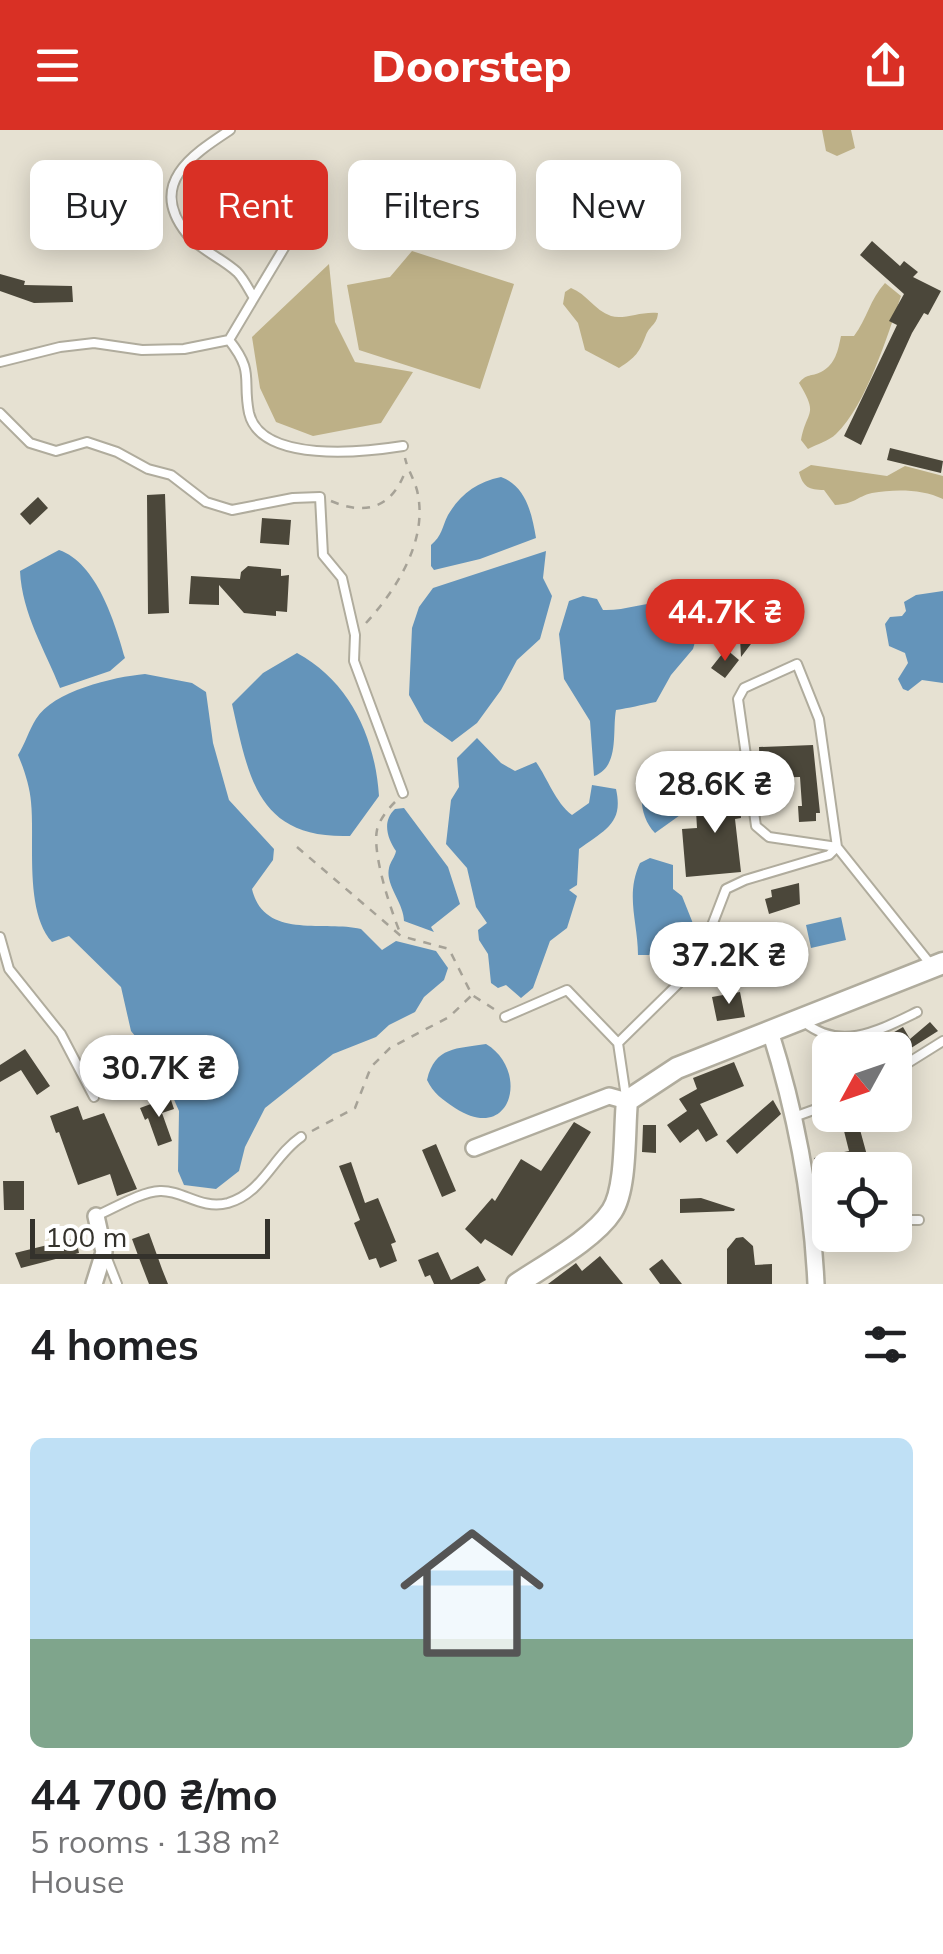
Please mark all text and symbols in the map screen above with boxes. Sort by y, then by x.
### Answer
text: Doorstep [371,37,572,93]
icon: menu [30,38,85,93]
icon: share [858,38,913,93]
chip: Buy [30,160,163,250]
chip: Rent [183,160,328,250]
chip: Filters [348,160,516,250]
chip: New [536,160,681,250]
pin: 44.7K ₴ [633,579,817,664]
text: 44.7K ₴ [668,591,782,631]
pin: 28.6K ₴ [623,751,807,836]
text: 28.6K ₴ [658,763,772,803]
pin: 37.2K ₴ [637,922,821,1007]
text: 37.2K ₴ [672,934,786,974]
north arrow [812,1032,912,1132]
map controls [812,1032,912,1252]
pin: 30.7K ₴ [67,1035,251,1120]
text: 30.7K ₴ [102,1047,216,1087]
button: locate [812,1152,912,1252]
scale bar [30,1214,270,1258]
text: 100 m [45,1219,127,1254]
icon: filters [858,1317,913,1372]
text: 4 homes [30,1318,199,1371]
icon: home [382,1503,562,1683]
text: 44 700 ₴/mo [30,1768,278,1821]
text: 5 rooms · 138 m² [30,1821,280,1861]
text: House [30,1861,125,1901]

